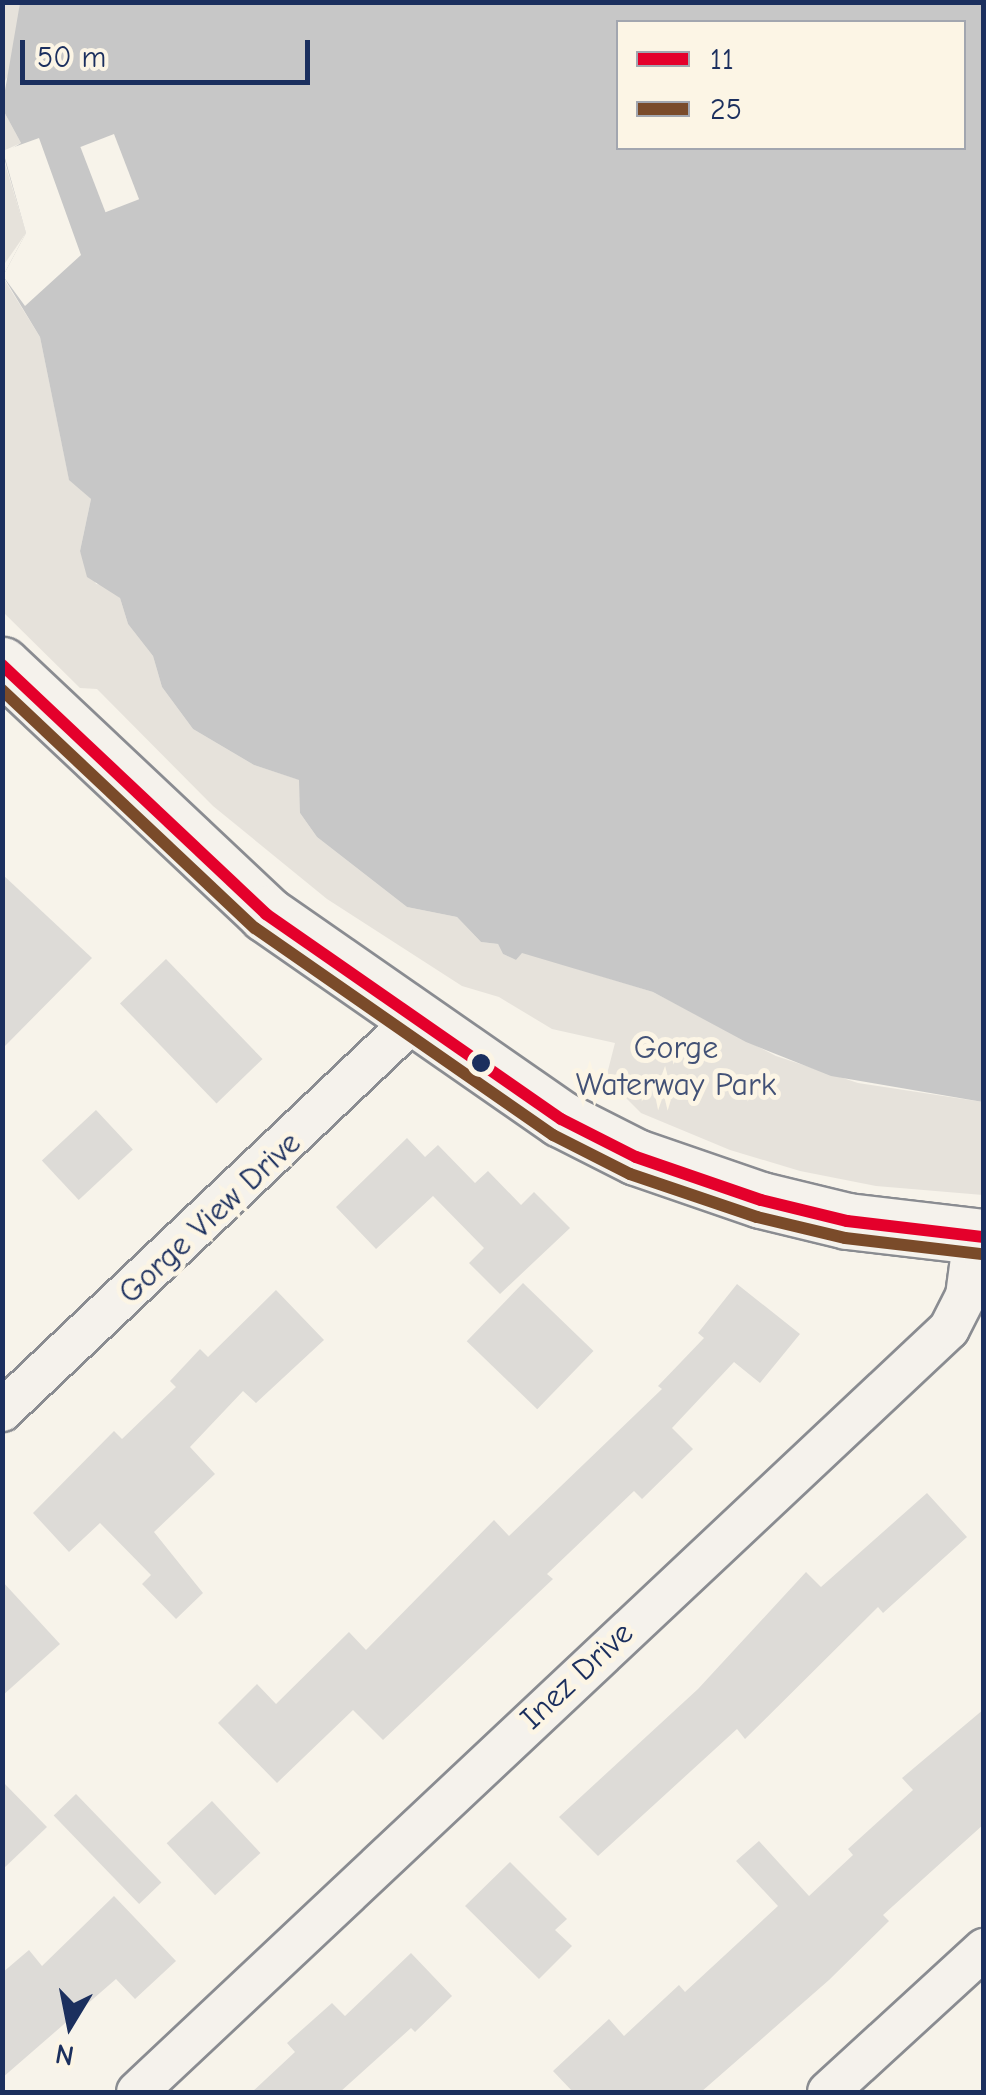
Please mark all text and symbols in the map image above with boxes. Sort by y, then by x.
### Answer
scale bar [25,20,315,82]
legend [616,20,966,150]
text: 50 m [37,40,106,75]
text: 11 [710,42,734,77]
text: 25 [710,92,742,127]
park label: Gorge Waterway Park [576,1030,776,1105]
unlabelled marker [471,1053,491,1073]
street label: Gorge View Drive [111,1124,309,1312]
street label: Inez Drive [513,1614,641,1738]
north arrow [20,1975,120,2075]
text: N [53,2037,77,2072]

